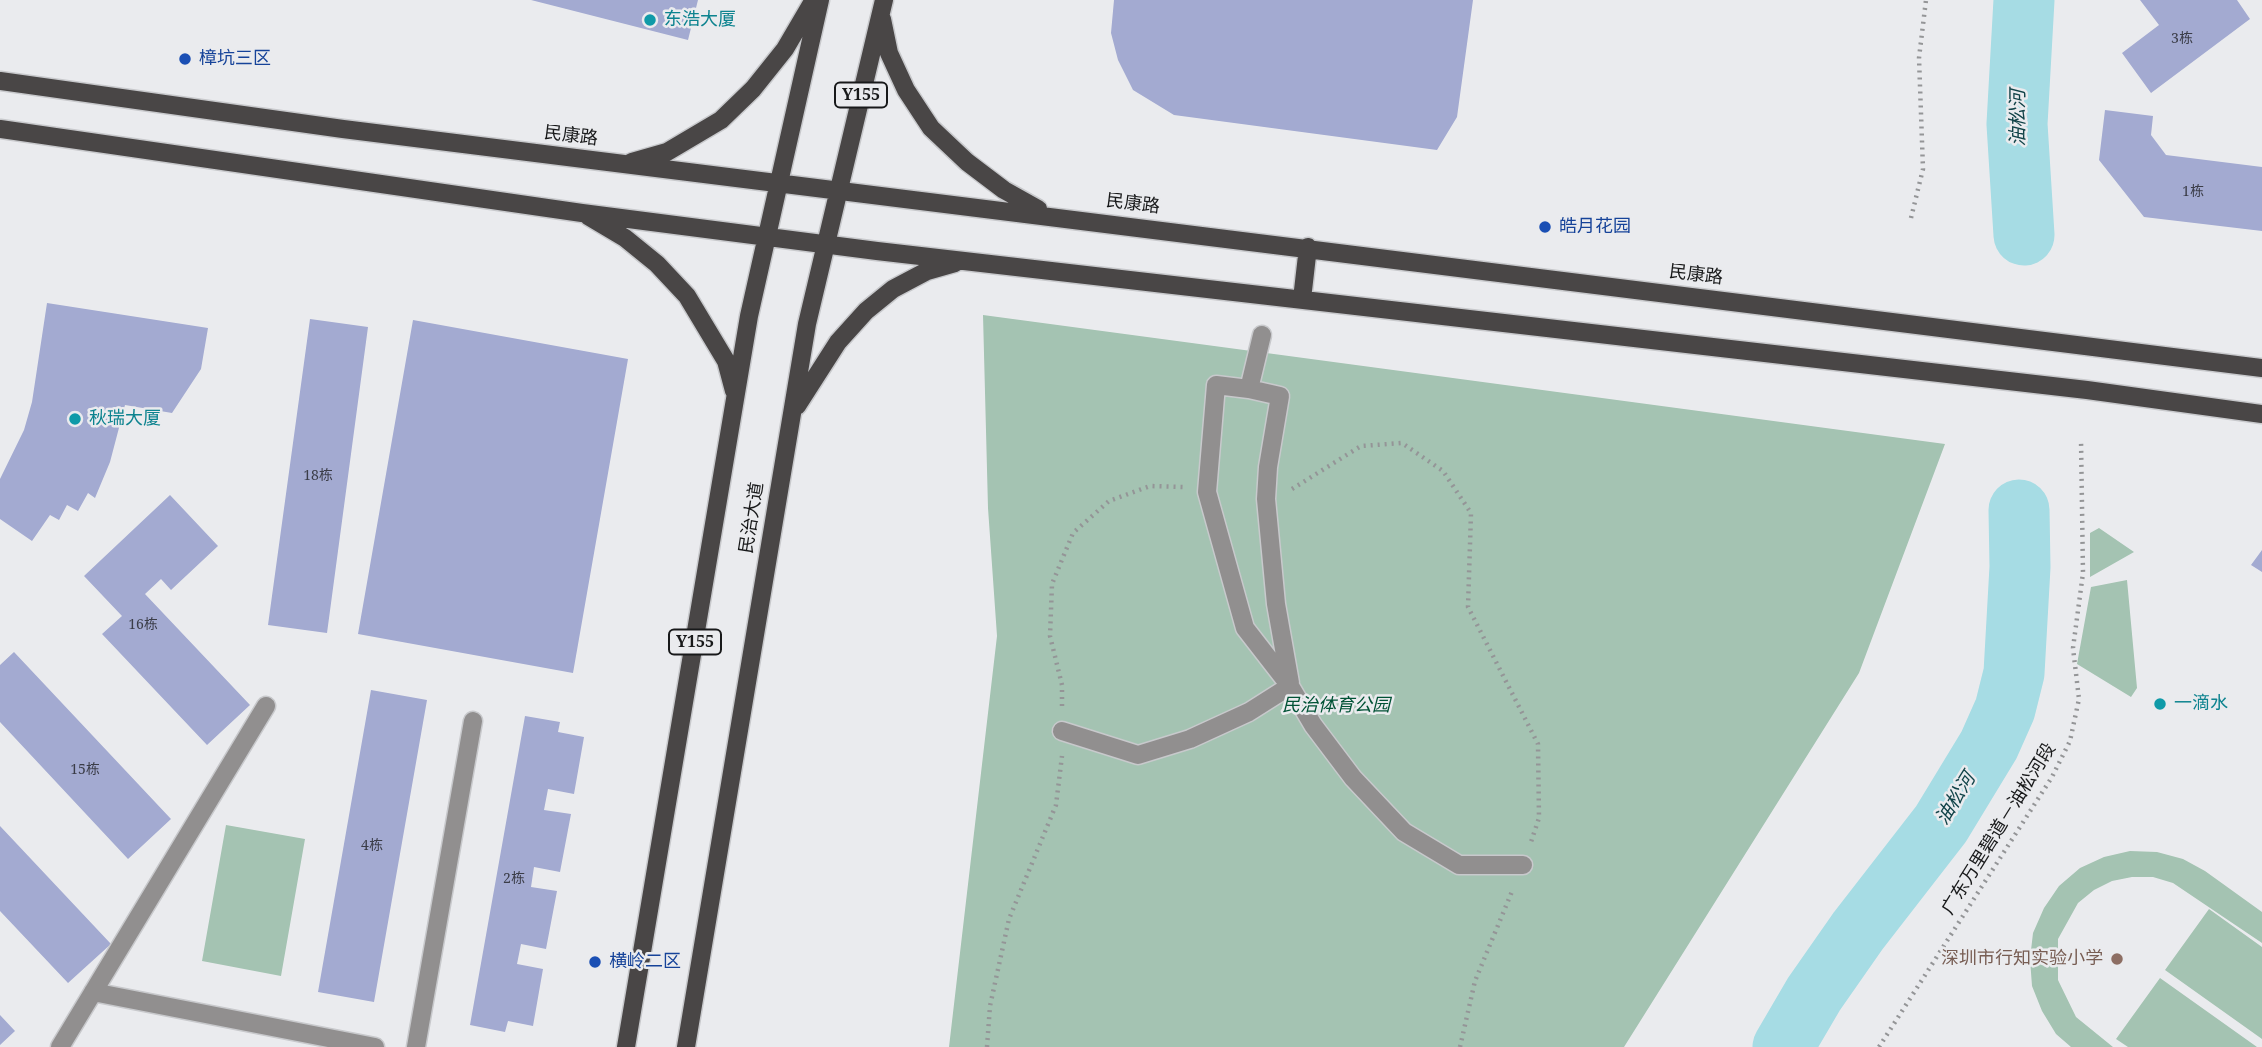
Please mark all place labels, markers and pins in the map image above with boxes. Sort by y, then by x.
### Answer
place label: 东浩大厦 [664,9,736,31]
marker: 东浩大厦 [642,12,658,28]
place label: 樟坑三区 [199,48,271,70]
marker: 樟坑三区 [177,51,193,67]
place label: 皓月花园 [1559,216,1631,238]
marker: 皓月花园 [1537,219,1553,235]
place label: 秋瑞大厦 [89,408,161,430]
marker: 秋瑞大厦 [67,411,83,427]
place label: 一滴水 [2174,693,2228,715]
marker: 一滴水 [2152,696,2168,712]
place label: 深圳市行知实验小学 [1941,948,2103,970]
place label: 横岭二区 [609,951,681,973]
marker: 深圳市行知实验小学 [2109,951,2125,967]
marker: 横岭二区 [587,954,603,970]

